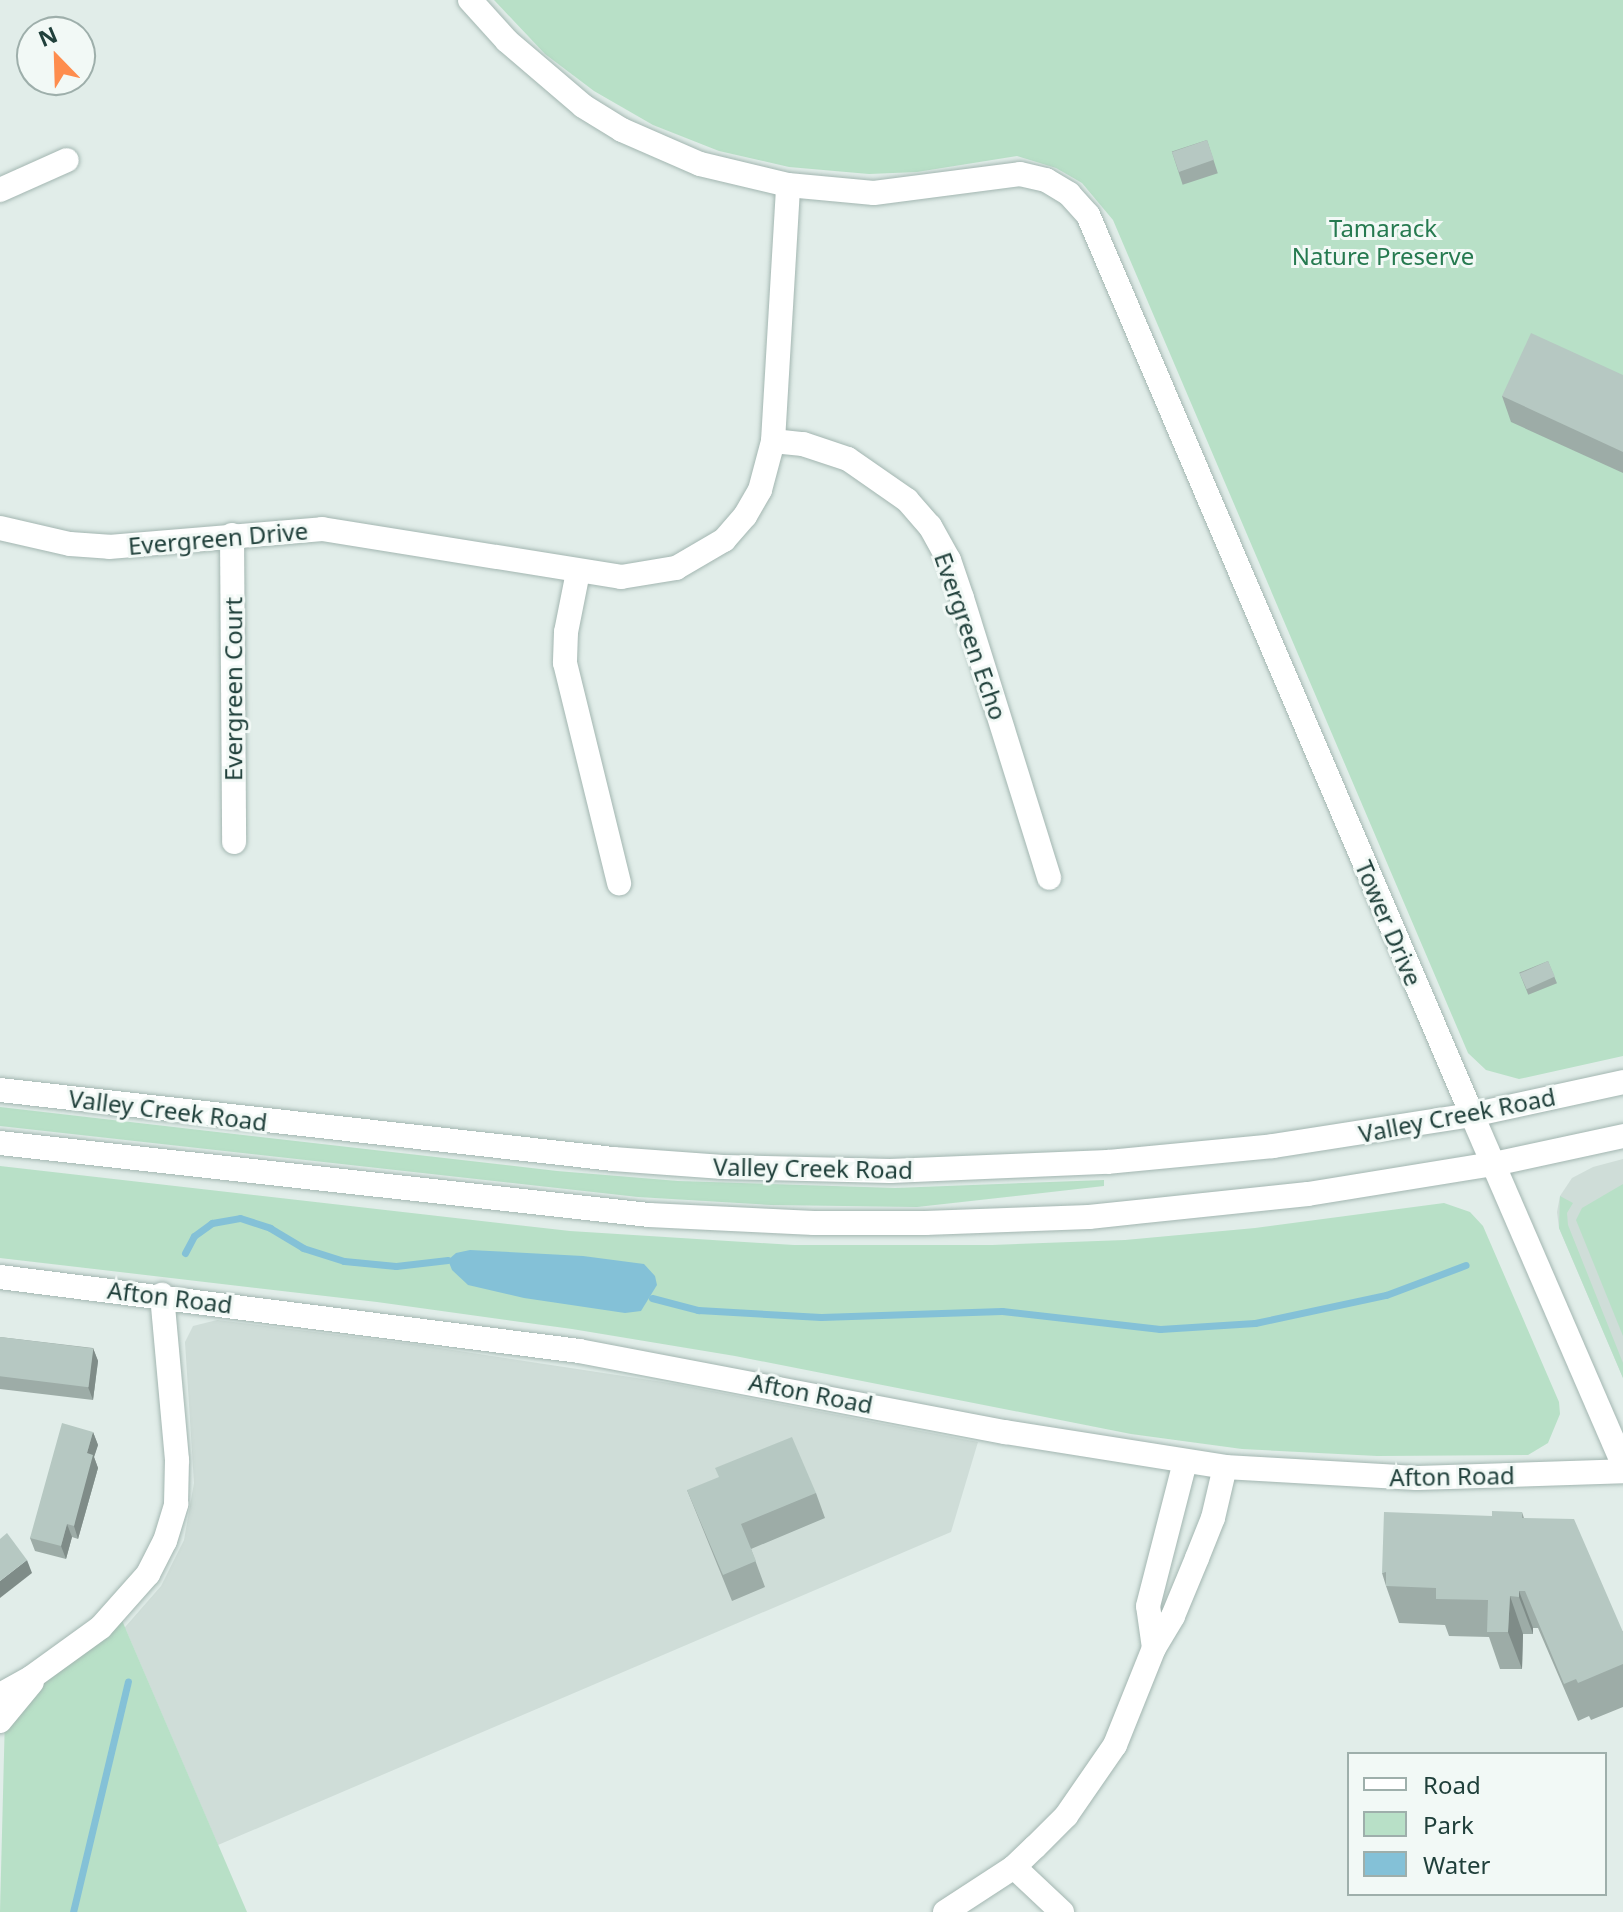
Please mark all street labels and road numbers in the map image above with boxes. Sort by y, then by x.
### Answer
street label: Evergreen Drive [127,516,309,560]
street label: Evergreen Echo [929,548,1013,724]
street label: Evergreen Court [219,597,247,781]
street label: Tower Drive [1350,856,1428,990]
street label: Valley Creek Road [1356,1082,1558,1148]
street label: Valley Creek Road [67,1084,269,1136]
street label: Valley Creek Road [713,1152,913,1184]
street label: Afton Road [106,1275,234,1319]
street label: Afton Road [747,1367,875,1419]
street label: Afton Road [1389,1461,1515,1491]

